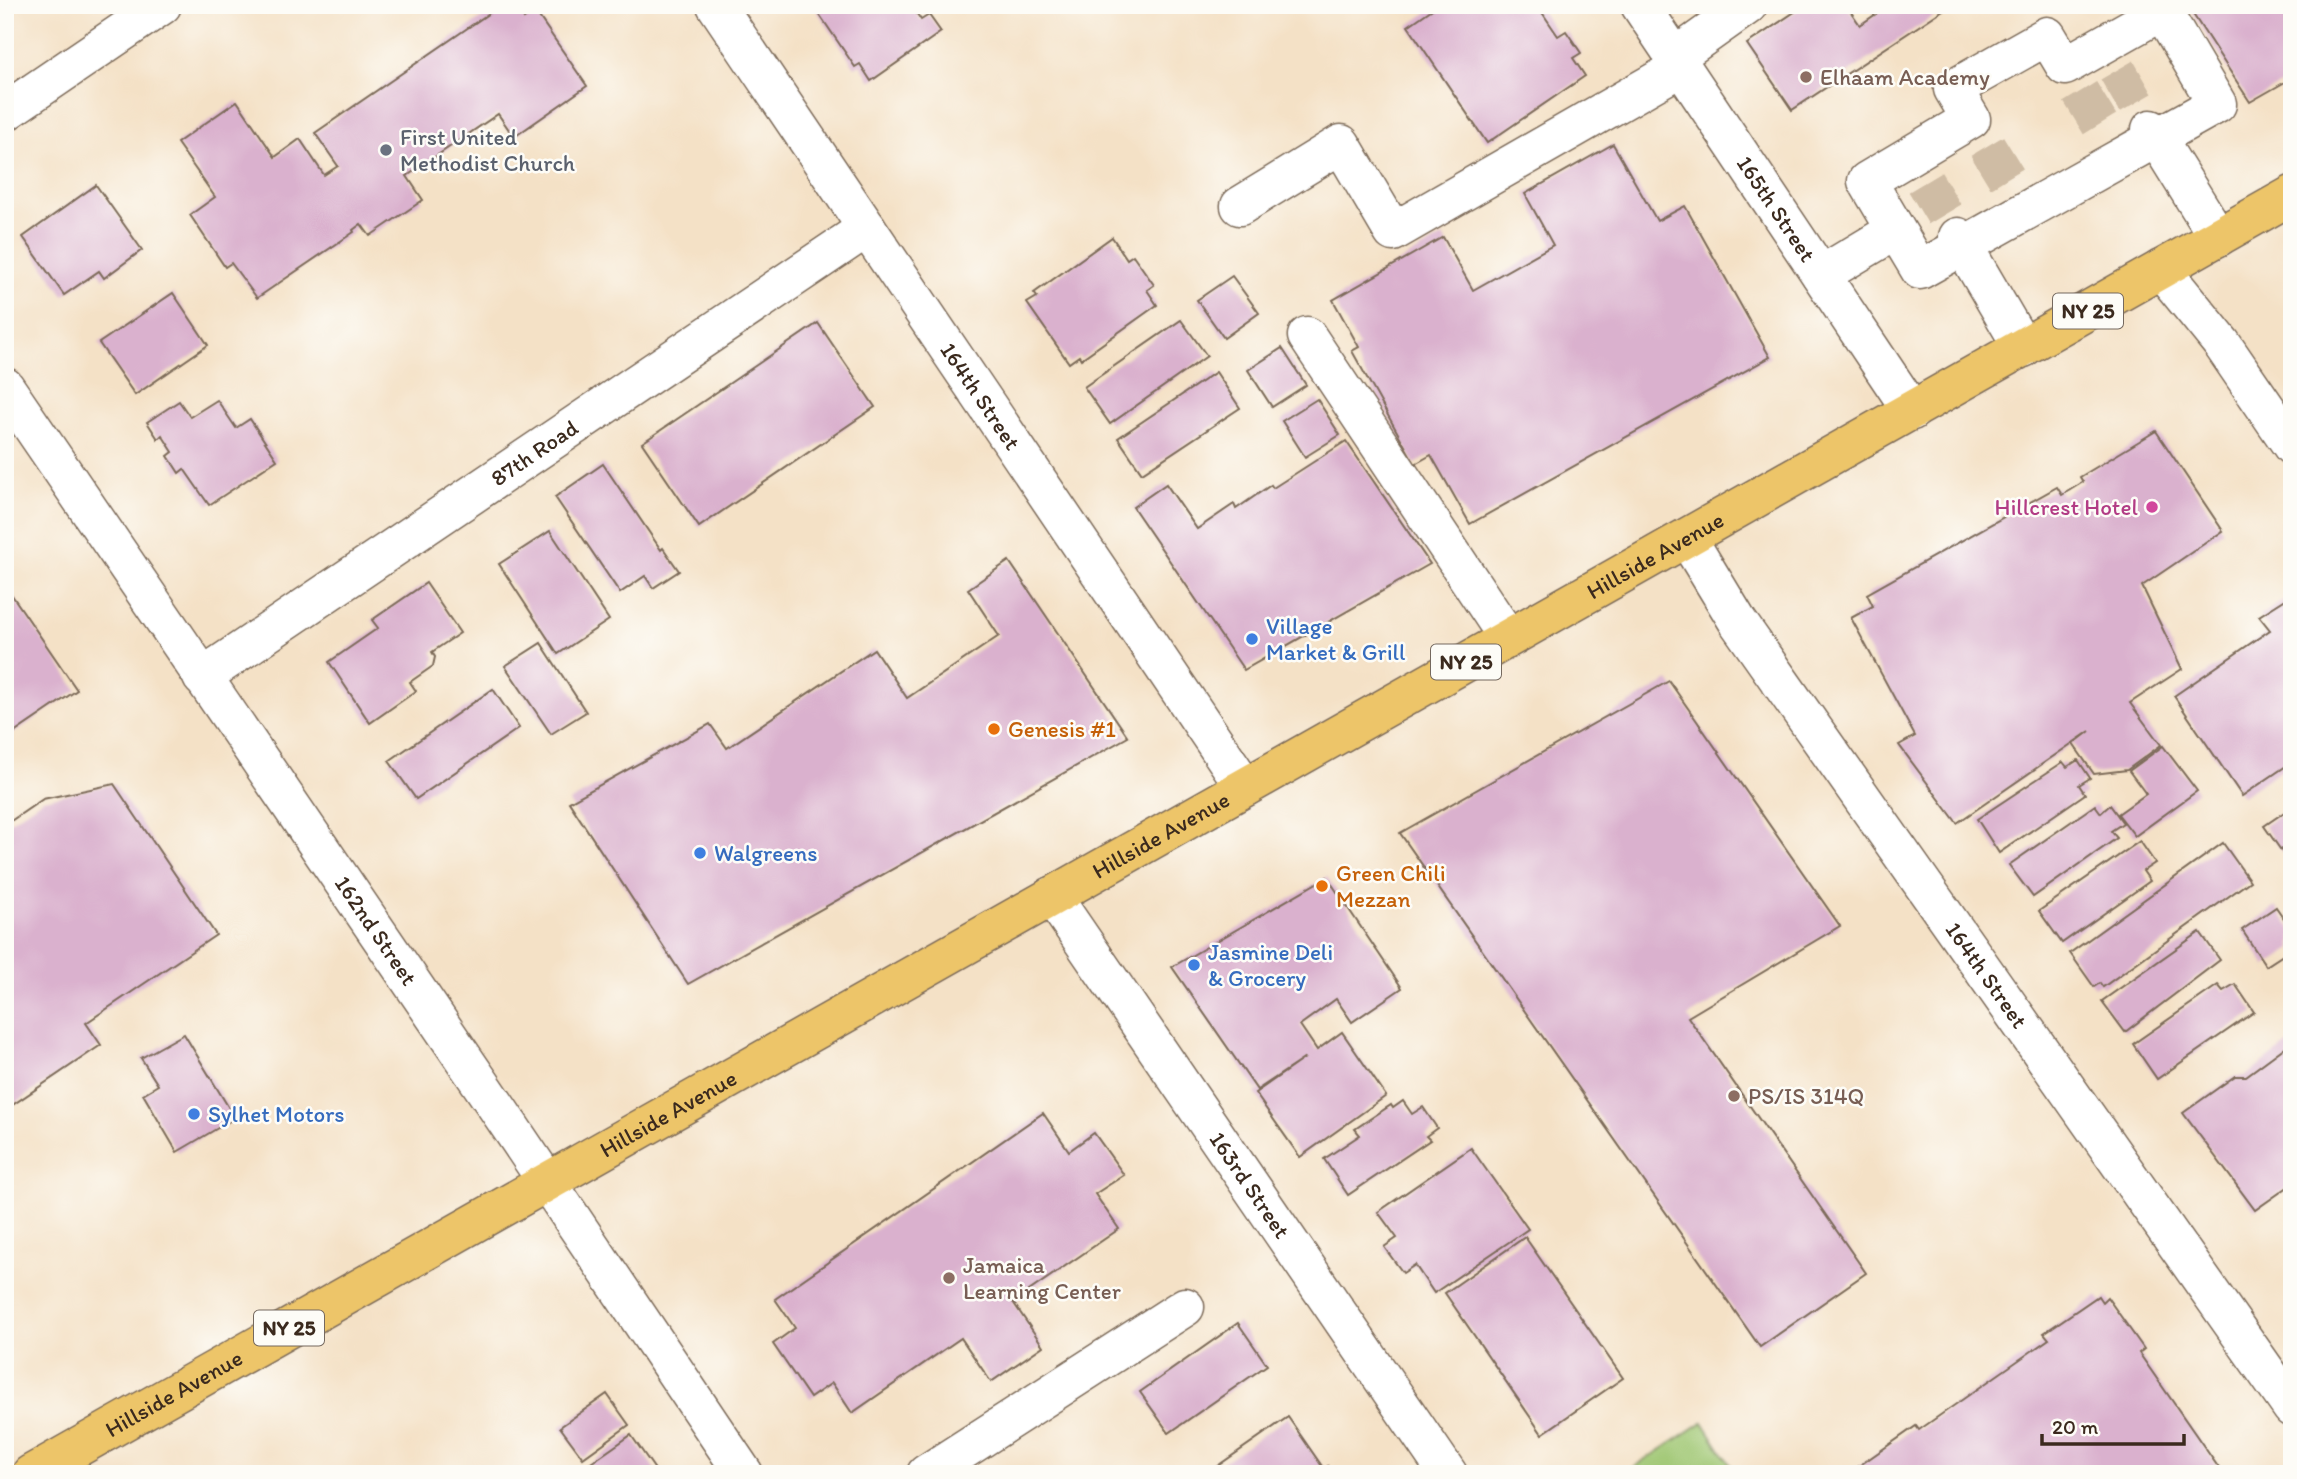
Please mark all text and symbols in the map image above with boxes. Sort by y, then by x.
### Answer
place label: Elhaam Academy [1820,63,1990,91]
marker: Elhaam Academy [1798,69,1814,85]
place label: First United Methodist Church [400,123,575,177]
marker: First United Methodist Church [378,142,394,158]
street label: 165th Street [1731,150,1822,267]
road number: NY 25 [2053,294,2123,328]
street label: 164th Street [934,337,1027,455]
street label: 87th Road [485,413,584,492]
place label: Hillcrest Hotel [1995,493,2138,521]
marker: Hillcrest Hotel [2144,499,2160,515]
street label: Hillside Avenue [1582,505,1729,605]
place label: Village Market & Grill [1266,612,1406,666]
marker: Village Market & Grill [1244,631,1260,647]
road number: NY 25 [1431,644,1501,680]
place label: Genesis #1 [1008,715,1116,743]
marker: Genesis #1 [986,721,1002,737]
street label: Hillside Avenue [1087,785,1234,885]
place label: Walgreens [714,839,817,867]
marker: Walgreens [692,845,708,861]
place label: Green Chili Mezzan [1336,859,1446,913]
street label: 162nd Street [329,870,424,991]
marker: Green Chili Mezzan [1314,878,1330,894]
street label: 164th Street [1940,916,2034,1034]
place label: Jasmine Deli & Grocery [1208,938,1333,992]
marker: Jasmine Deli & Grocery [1186,957,1202,973]
street label: Hillside Avenue [595,1064,742,1163]
place label: PS/IS 314Q [1748,1082,1864,1110]
marker: PS/IS 314Q [1726,1088,1742,1104]
place label: Sylhet Motors [208,1100,345,1128]
marker: Sylhet Motors [186,1106,202,1122]
street label: 163rd Street [1203,1126,1296,1244]
place label: Jamaica Learning Center [963,1251,1121,1305]
marker: Jamaica Learning Center [941,1270,957,1286]
road number: NY 25 [254,1310,324,1346]
street label: Hillside Avenue [100,1343,247,1443]
scale bar [2042,1402,2183,1446]
text: 20 m [2052,1414,2099,1439]

